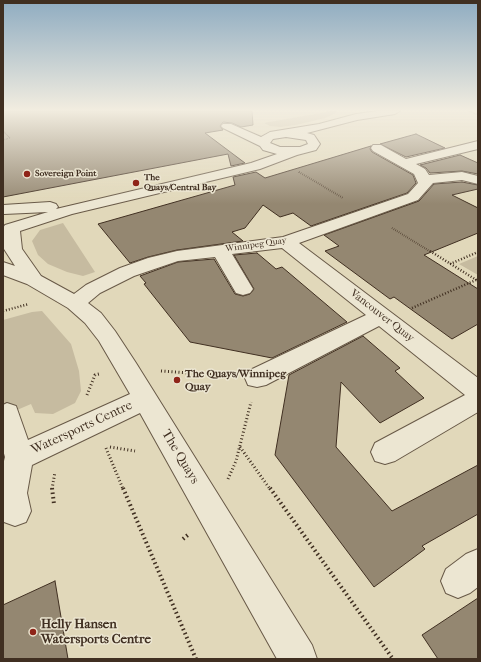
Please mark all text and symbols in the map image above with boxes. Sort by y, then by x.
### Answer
marker: Sovereign Point [22,169,32,179]
place label: Sovereign Point [35,169,96,179]
place label: The Quays/Central Bay [144,173,216,194]
marker: The Quays/Central Bay [131,178,141,188]
street label: Winnipeg Quay [225,235,287,255]
street label: Vancouver Quay [347,287,417,345]
place label: The Quays/Winnipeg Quay [185,367,286,393]
marker: The Quays/Winnipeg Quay [172,375,182,385]
street label: Watersports Centre [29,398,135,458]
street label: The Quays [158,427,202,487]
place label: Helly Hansen Watersports Centre [41,617,151,648]
marker: Helly Hansen Watersports Centre [28,627,38,637]

